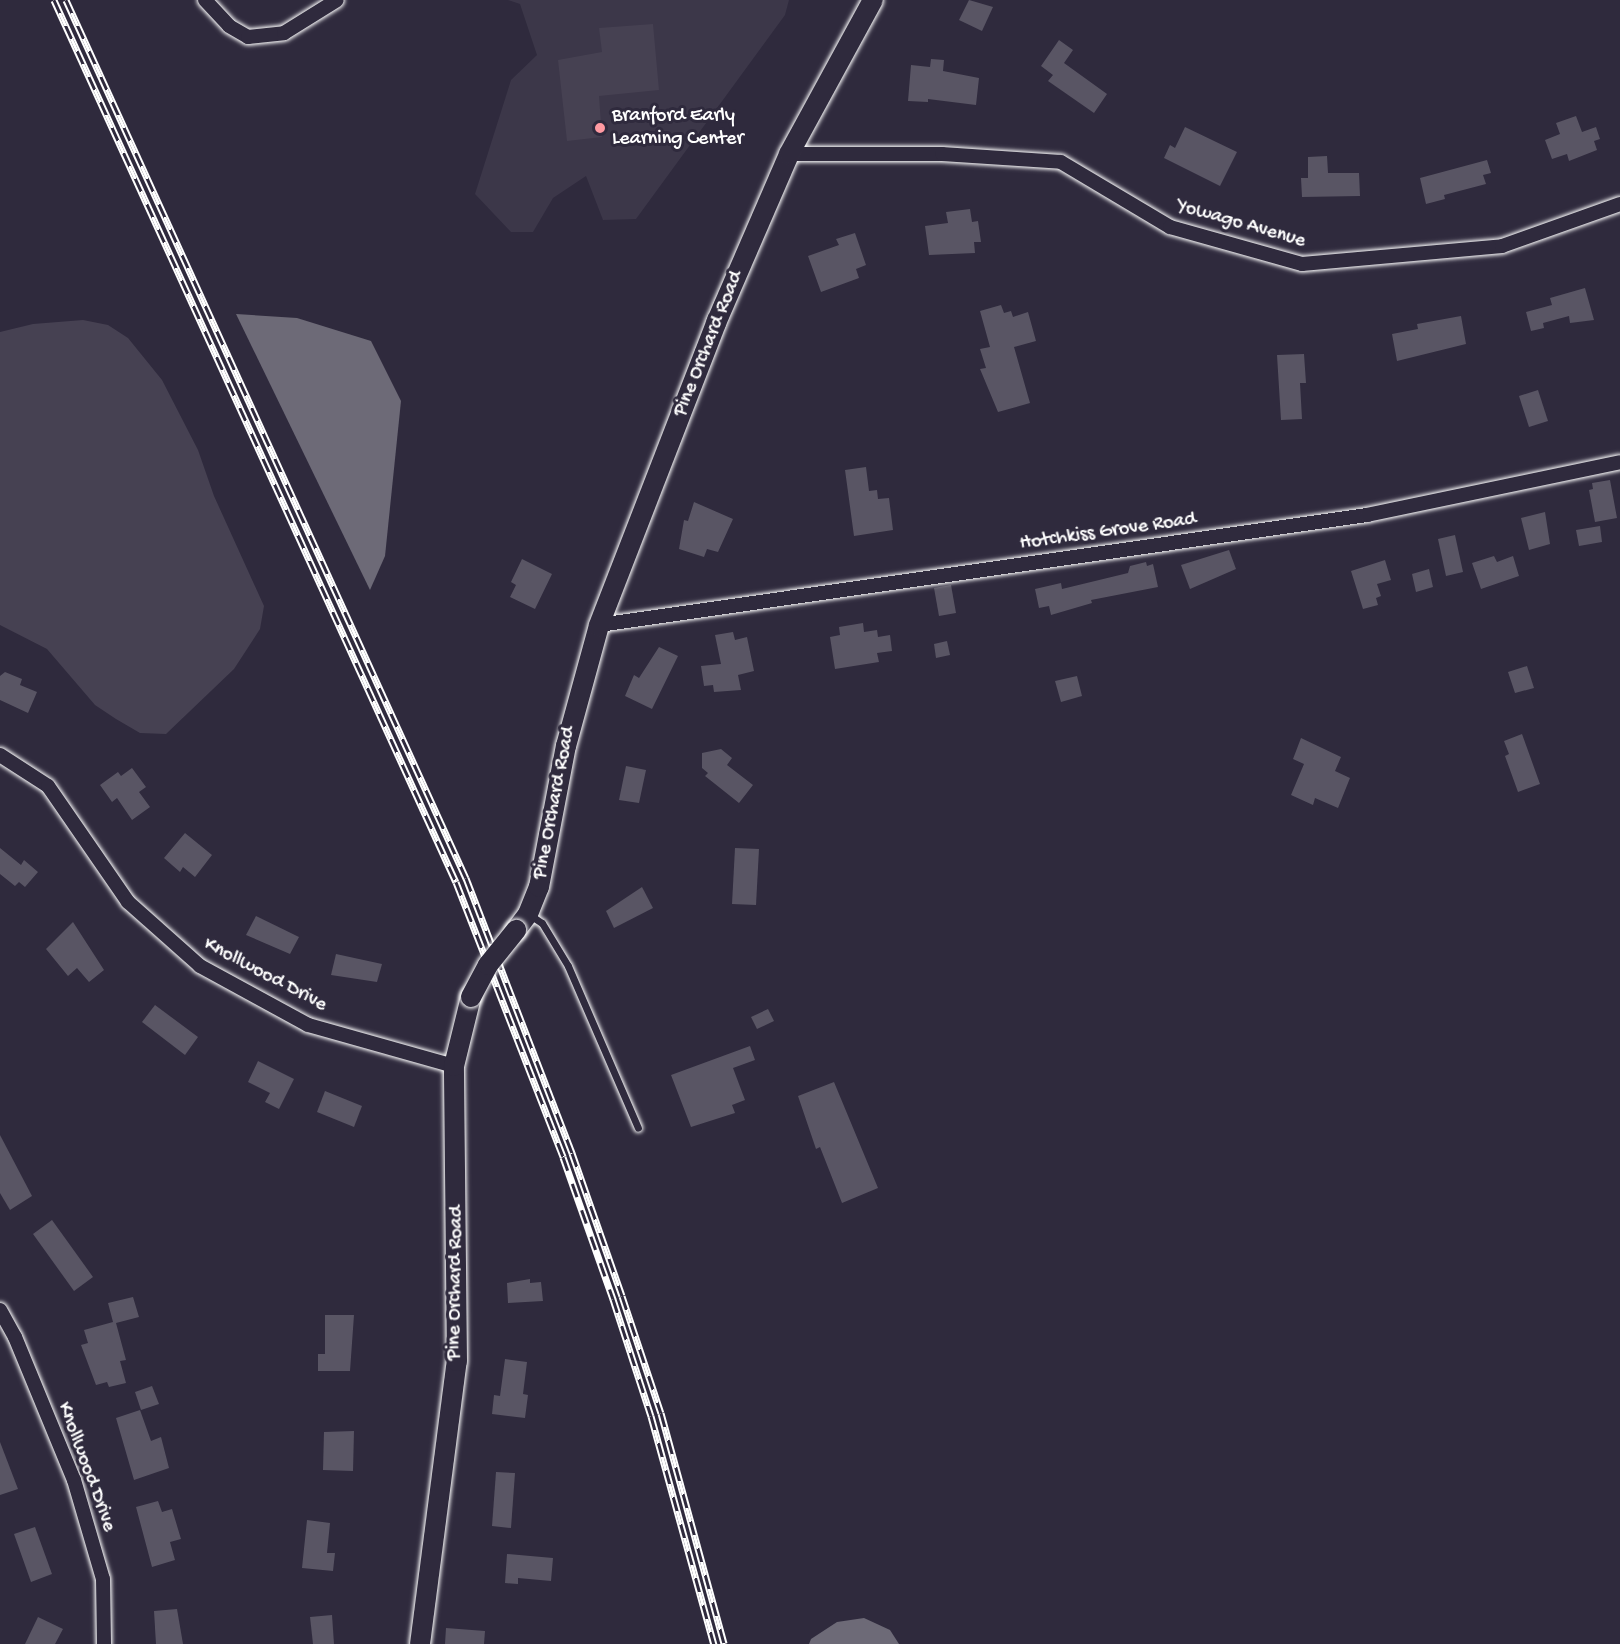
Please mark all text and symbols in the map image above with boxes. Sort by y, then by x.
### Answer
place label: Branford Early Learning Center [612,104,744,151]
marker: Branford Early Learning Center [593,121,607,135]
street label: Yowago Avenue [1174,194,1308,254]
street label: Pine Orchard Road [669,268,749,420]
street label: Hotchkiss Grove Road [1018,508,1198,556]
street label: Pine Orchard Road [528,725,582,881]
street label: Knollwood Drive [199,932,331,1018]
street label: Pine Orchard Road [443,1205,469,1361]
street label: Knollwood Drive [51,1399,121,1535]

